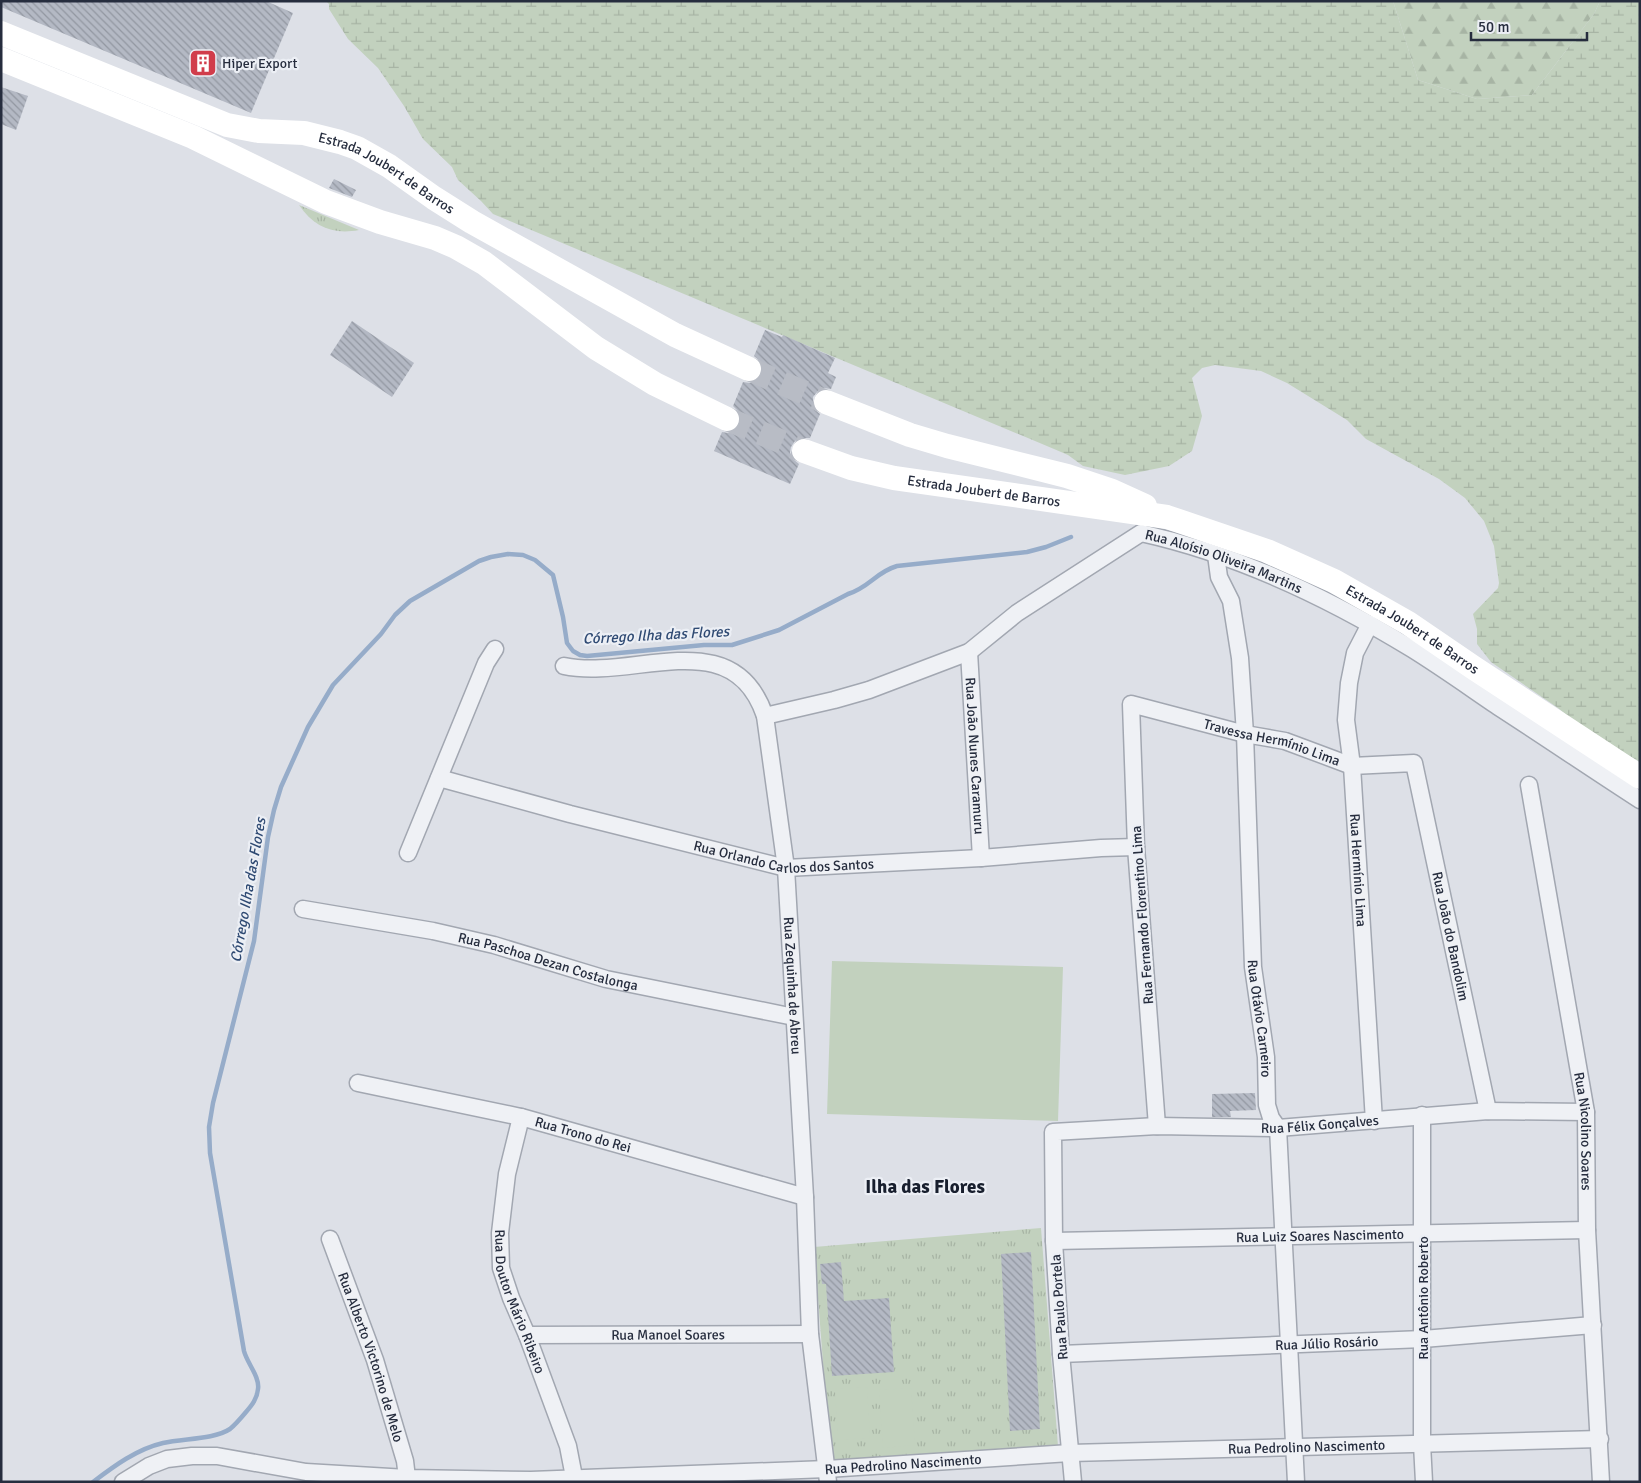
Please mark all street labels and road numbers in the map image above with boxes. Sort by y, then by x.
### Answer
street label: Estrada Joubert de Barros [317,129,457,218]
street label: Estrada Joubert de Barros [906,472,1062,511]
street label: Rua Aloísio Oliveira Martins [1143,526,1305,597]
street label: Estrada Joubert de Barros [1342,581,1482,678]
street label: Rua João Nunes Caramuru [961,677,988,835]
street label: Travessa Hermínio Lima [1202,715,1342,770]
street label: Rua Hermínio Lima [1346,813,1370,927]
street label: Rua Fernando Florentino Lima [1128,825,1157,1005]
street label: Rua Orlando Carlos dos Santos [692,837,874,877]
street label: Rua João do Bandolim [1428,870,1472,1002]
street label: Rua Zequinha de Abreu [780,916,805,1055]
street label: Rua Paschoa Dezan Costalonga [456,929,639,994]
street label: Rua Otávio Carneiro [1244,959,1274,1078]
street label: Rua Nicolino Soares [1570,1071,1595,1191]
street label: Rua Félix Gonçalves [1261,1112,1380,1137]
street label: Rua Trono do Rei [533,1113,633,1157]
street label: Rua Luiz Soares Nascimento [1236,1226,1404,1246]
street label: Rua Doutor Mário Ribeiro [491,1229,549,1376]
street label: Rua Antônio Roberto [1415,1236,1432,1360]
street label: Rua Paulo Portela [1047,1254,1072,1360]
street label: Rua Alberto Victorino de Melo [334,1270,407,1444]
street label: Rua Manoel Soares [611,1326,725,1344]
street label: Rua Júlio Rosário [1275,1333,1379,1354]
street label: Rua Pedrolino Nascimento [1228,1437,1385,1458]
street label: Rua Pedrolino Nascimento [824,1451,982,1478]

